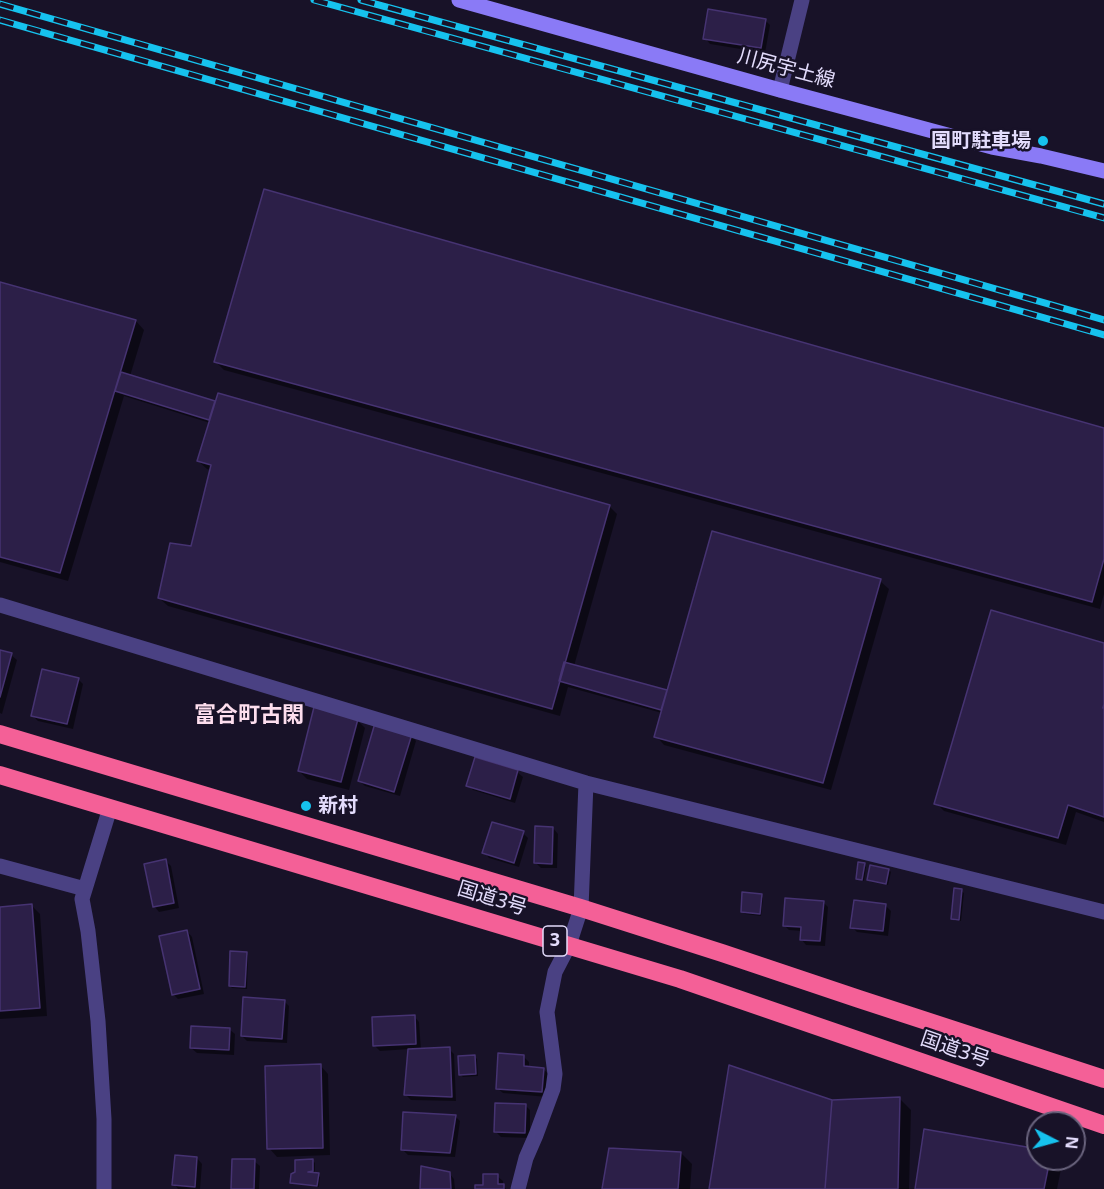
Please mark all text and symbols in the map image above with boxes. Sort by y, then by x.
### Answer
street label: 川尻宇土線 [735,44,837,94]
place label: 国町駐車場 [931,129,1031,153]
marker: 国町駐車場 [1036,134,1050,148]
district label: 富合町古閑 [194,703,304,729]
place label: 新村 [318,794,358,818]
marker: 新村 [299,799,313,813]
street label: 国道3号 [454,877,530,921]
road number: 3 [543,926,567,956]
street label: 国道3号 [917,1027,993,1073]
north arrow [1026,1111,1086,1171]
text: N [1060,1135,1084,1150]

